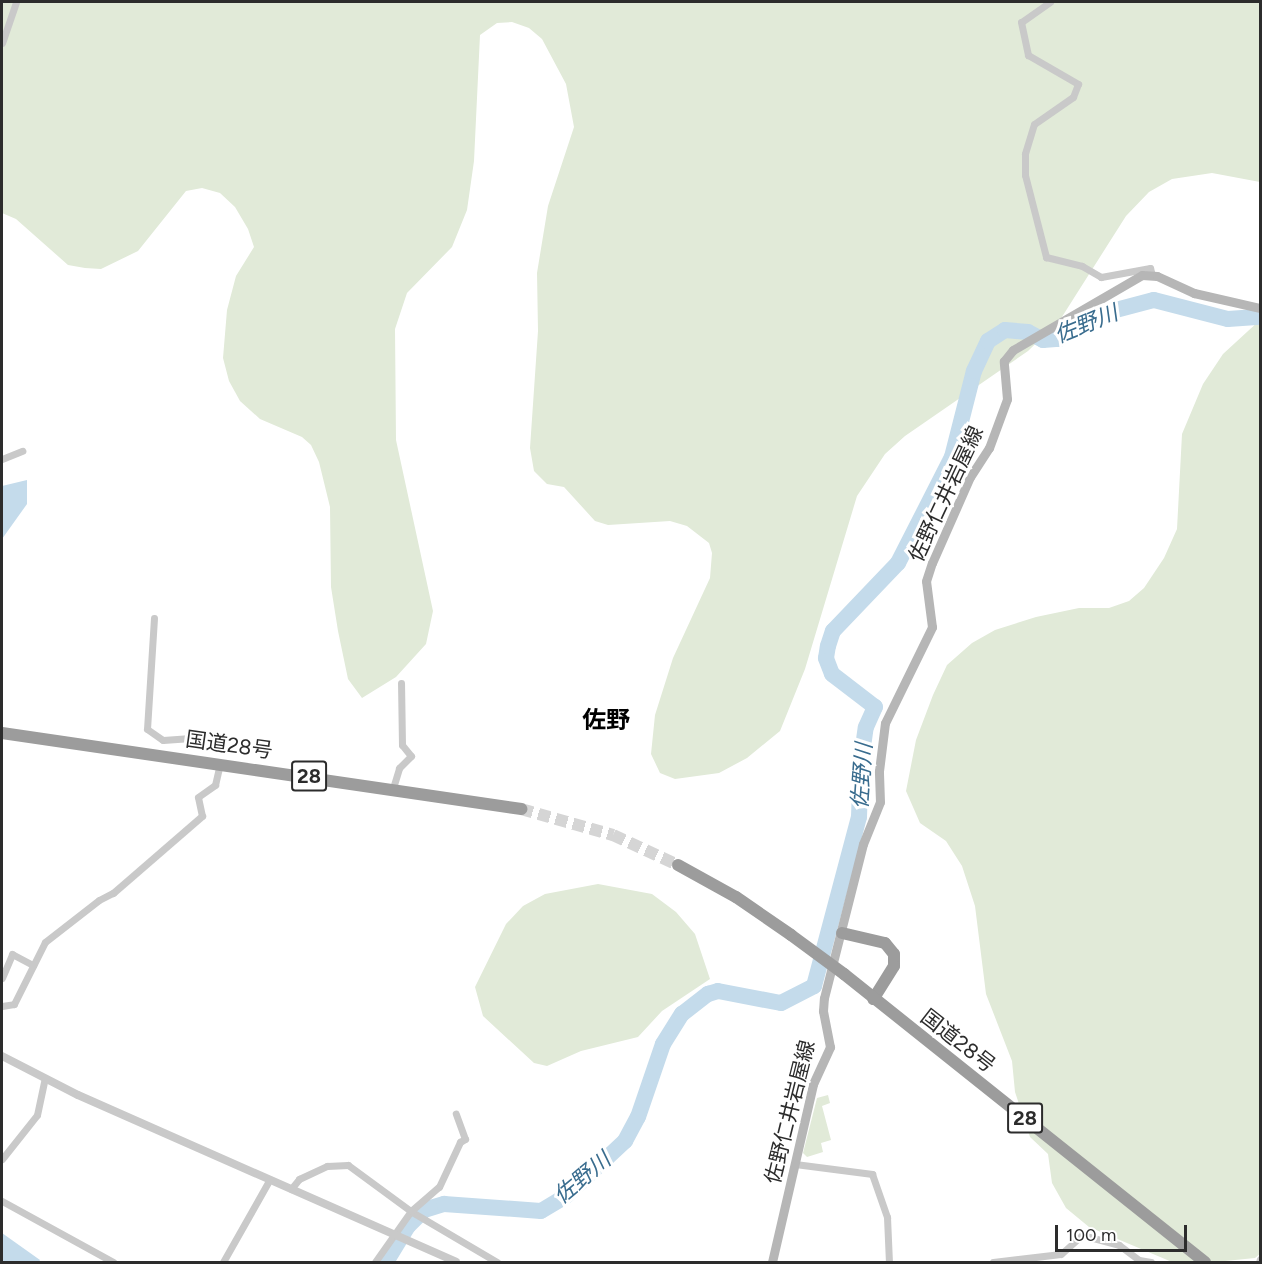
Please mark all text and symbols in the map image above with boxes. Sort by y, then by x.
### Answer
water label: 佐野川 [1050,299,1122,349]
street label: 佐野仁井岩屋線 [904,422,988,566]
district label: 佐野 [582,706,630,734]
street label: 国道28号 [184,726,274,764]
water label: 佐野川 [847,742,877,810]
road number: 28 [291,759,327,793]
street label: 国道28号 [916,1004,1000,1078]
street label: 佐野仁井岩屋線 [760,1038,820,1186]
road number: 28 [1007,1101,1043,1135]
water label: 佐野川 [548,1147,616,1209]
scale bar [1058,1213,1190,1251]
text: 100 m [1066,1224,1116,1246]

